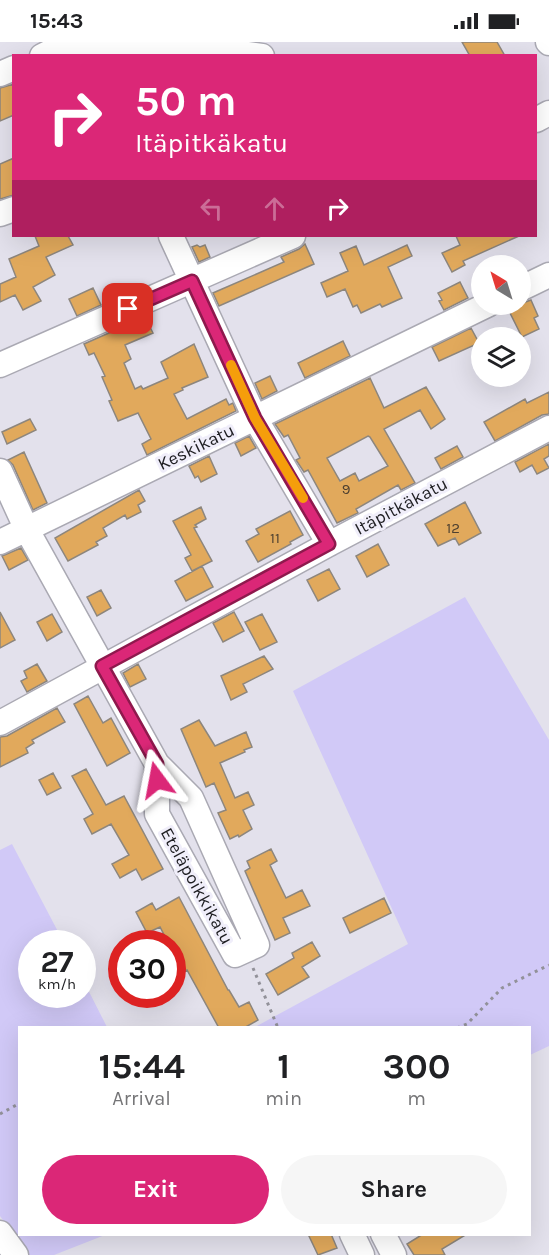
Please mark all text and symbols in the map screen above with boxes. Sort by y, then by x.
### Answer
text: 15:43 [30,8,83,34]
text: 50 m [135,76,237,126]
icon: right [36,78,114,156]
text: Itäpitkäkatu [135,127,288,159]
icon: left [195,192,228,225]
icon: ahead [258,192,291,225]
icon: right [321,192,354,225]
north arrow [471,255,531,315]
map controls [471,255,531,387]
pin [102,283,153,334]
icon: arrive [111,292,144,325]
button: layers [471,327,531,387]
street label: Keskikatu [154,419,238,475]
street label: Itäpitkäkatu [351,472,451,540]
house number: 9 [342,480,350,498]
house number: 12 [446,519,460,537]
house number: 11 [270,529,280,547]
position arrow [125,748,189,812]
street label: Eteläpoikkikatu [156,824,238,948]
speed limit sign: 30 [108,930,186,1008]
text: 27 [40,944,74,980]
text: km/h [38,975,76,993]
text: 15:44 [98,1045,185,1087]
text: 1 [277,1045,290,1087]
text: 300 [383,1045,450,1087]
text: Arrival [112,1087,171,1110]
text: min [265,1087,302,1110]
text: m [407,1087,426,1110]
button: Exit [42,1155,269,1224]
button: Share [281,1155,507,1224]

